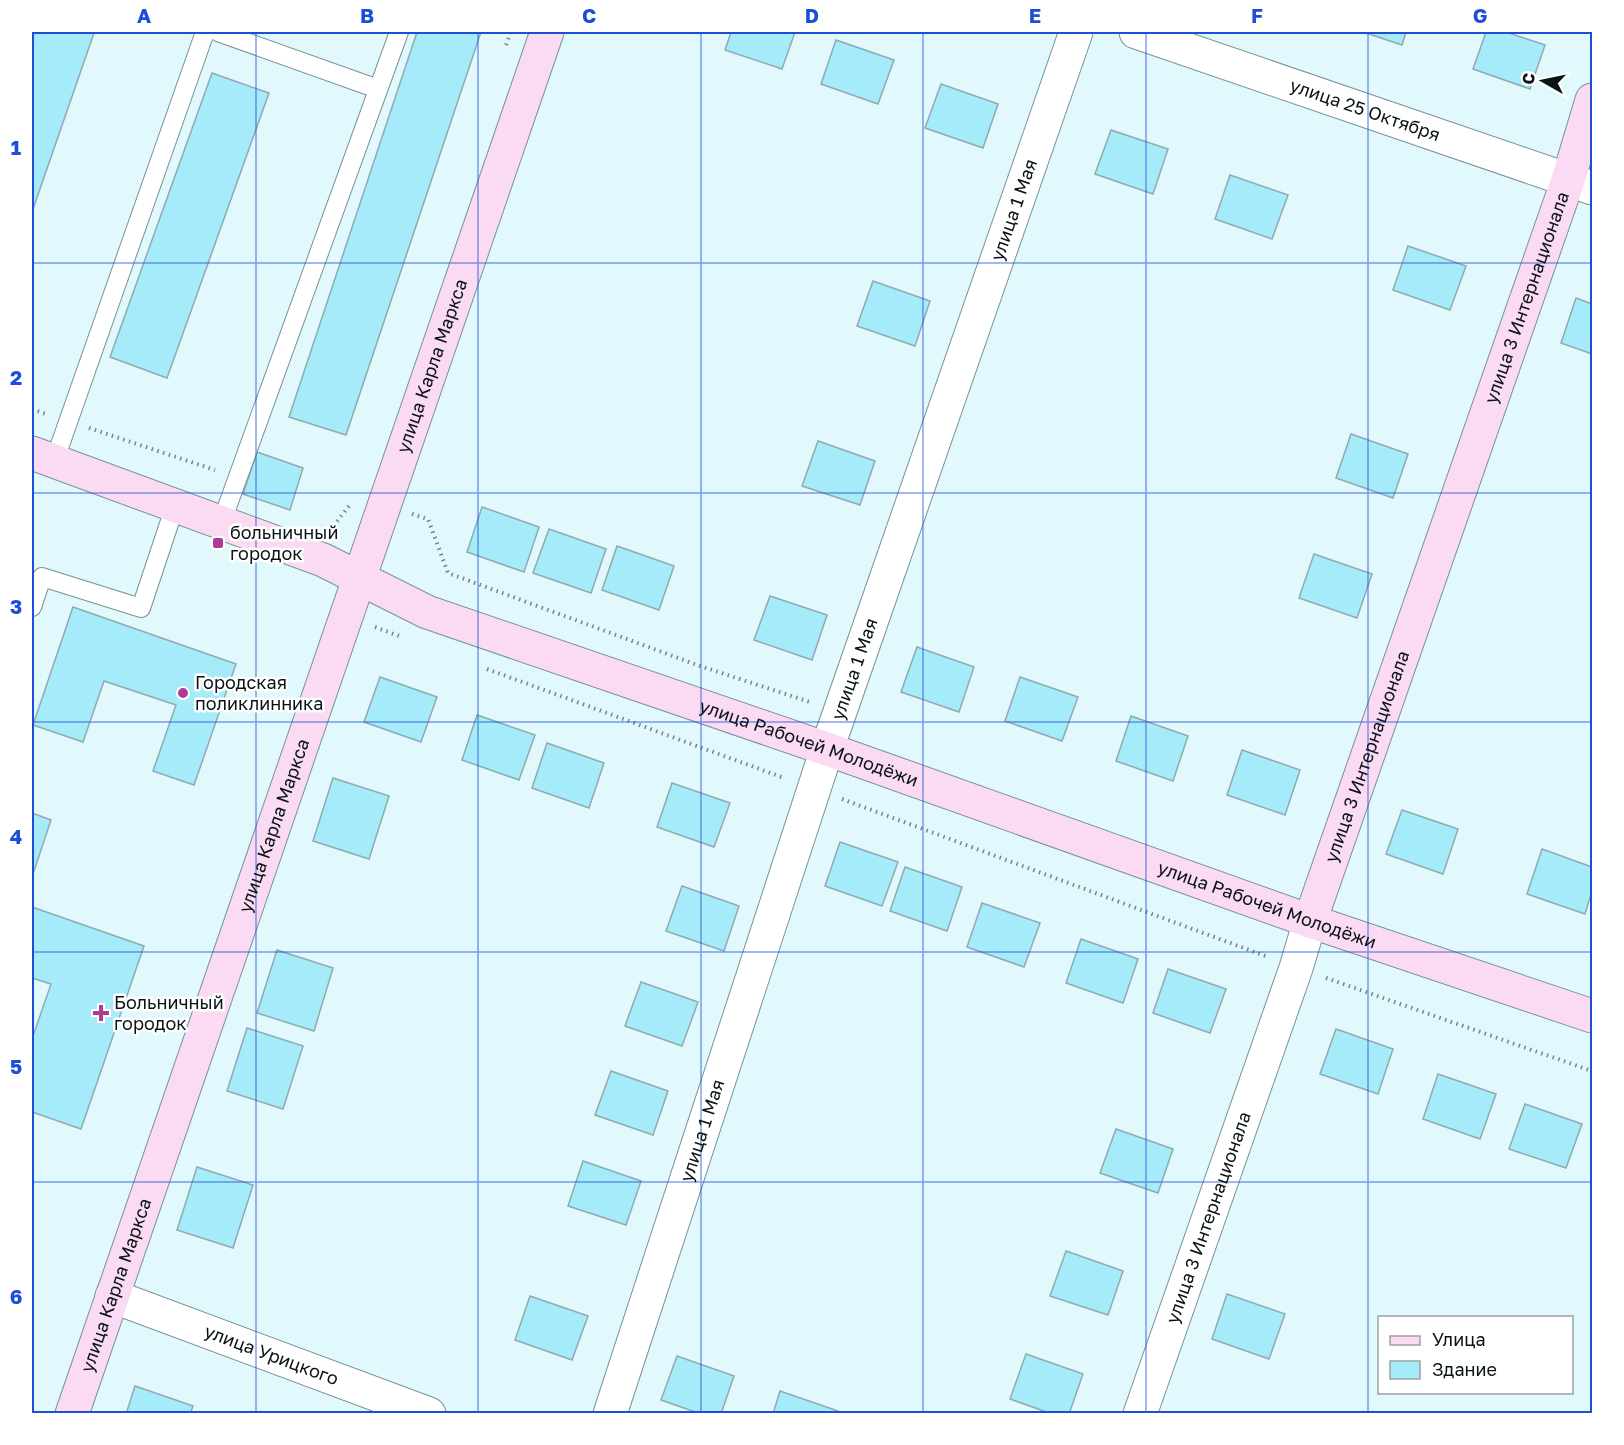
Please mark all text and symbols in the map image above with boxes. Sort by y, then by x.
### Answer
text: A [137,3,151,27]
text: B [360,3,374,27]
text: C [582,3,596,27]
text: D [805,3,819,27]
text: E [1029,3,1041,27]
text: F [1251,3,1263,27]
text: G [1473,3,1487,27]
north arrow [1513,51,1573,111]
text: С [1517,71,1539,86]
street label: улица 25 Октября [1287,74,1443,145]
text: 1 [11,135,21,159]
street label: улица 1 Мая [985,156,1041,264]
street label: улица 3 Интернационала [1479,188,1573,406]
street label: улица Карла Маркса [391,276,471,456]
text: 2 [10,365,22,389]
place label: больничный городок [230,521,338,564]
marker: больничный городок [211,536,225,550]
text: 3 [10,594,22,618]
street label: улица 1 Мая [826,615,882,723]
street label: улица 3 Интернационала [1319,647,1413,865]
place label: Городская поликлинника [195,671,323,714]
marker: Городская поликлинника [176,686,190,700]
street label: улица Рабочей Молодёжи [697,694,921,791]
street label: улица Карла Маркса [233,735,313,915]
text: 4 [10,824,22,848]
street label: улица Рабочей Молодёжи [1155,856,1380,953]
place label: Больничный городок [114,991,224,1034]
marker: Больничный городок [92,1004,110,1022]
text: 5 [10,1054,22,1078]
street label: улица 1 Мая [675,1076,728,1184]
street label: улица 3 Интернационала [1161,1108,1255,1326]
street label: улица Карла Маркса [75,1195,155,1375]
text: 6 [10,1284,22,1308]
legend [1378,1316,1573,1394]
street label: улица Урицкого [201,1319,342,1389]
text: Улица [1432,1328,1486,1350]
text: Здание [1432,1358,1497,1380]

